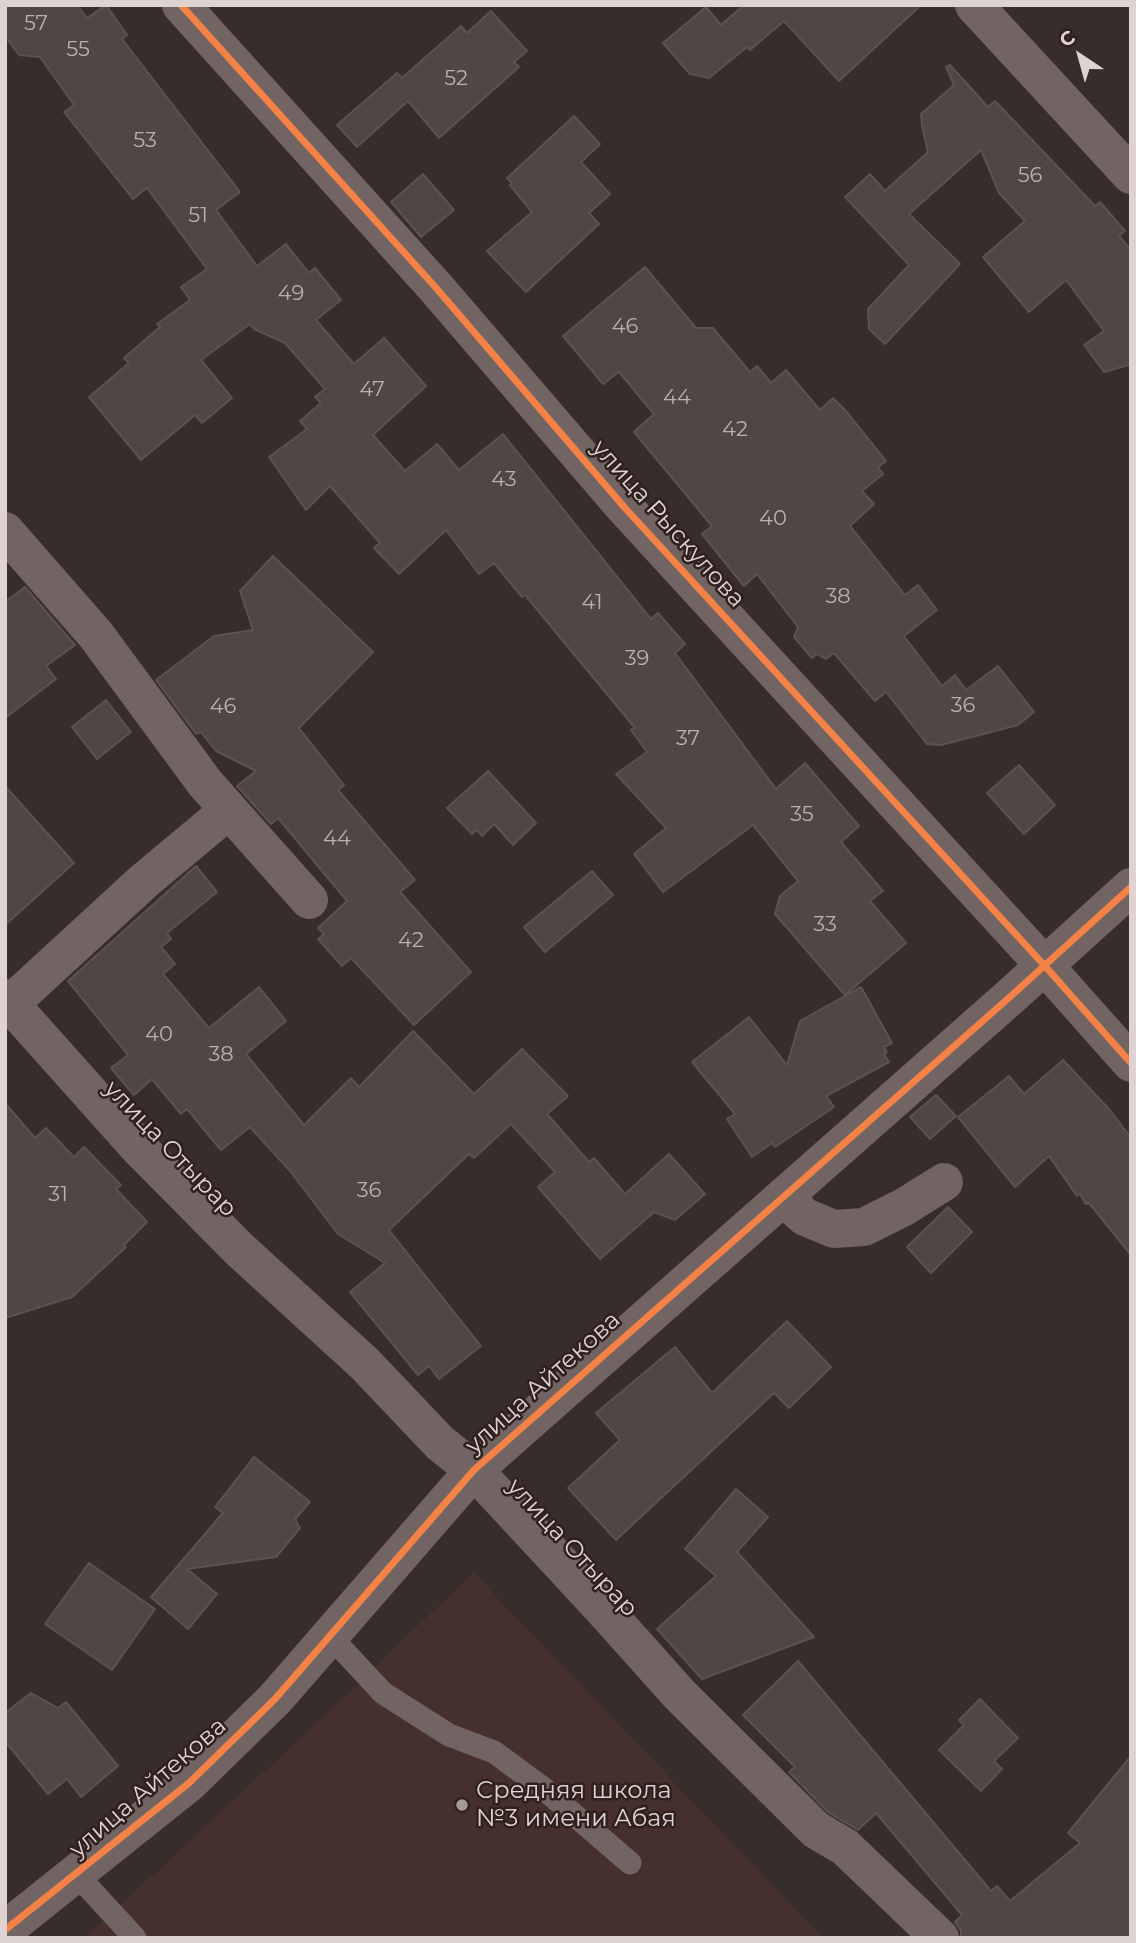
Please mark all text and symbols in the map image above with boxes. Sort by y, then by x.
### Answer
house number: 57 [24,11,48,37]
north arrow [1045,21,1115,91]
text: С [1055,25,1080,52]
house number: 55 [66,37,90,63]
house number: 52 [444,66,468,92]
house number: 53 [133,128,157,154]
house number: 56 [1018,163,1042,189]
house number: 51 [188,203,208,229]
house number: 49 [278,281,304,307]
house number: 46 [612,314,638,340]
house number: 47 [359,377,385,403]
house number: 44 [663,385,691,411]
house number: 42 [722,417,748,443]
street label: улица Рыскулова [585,434,751,614]
house number: 43 [491,467,517,493]
house number: 40 [759,506,787,532]
house number: 38 [825,584,851,610]
house number: 41 [582,590,602,616]
house number: 39 [625,646,649,672]
house number: 36 [951,693,975,719]
house number: 46 [210,694,236,720]
house number: 37 [676,726,700,752]
house number: 35 [790,802,814,828]
house number: 44 [323,826,351,852]
house number: 33 [813,912,837,938]
house number: 42 [398,928,424,954]
house number: 40 [145,1022,173,1048]
house number: 38 [208,1042,234,1068]
street label: улица Отырар [98,1075,242,1223]
house number: 36 [357,1178,381,1204]
house number: 31 [48,1182,68,1208]
street label: улица Айтекова [460,1306,626,1460]
street label: улица Отырар [501,1473,643,1623]
street label: улица Айтекова [64,1712,232,1864]
place label: Средняя школа №3 имени Абая [476,1777,676,1833]
marker: Средняя школа №3 имени Абая [454,1797,470,1813]

